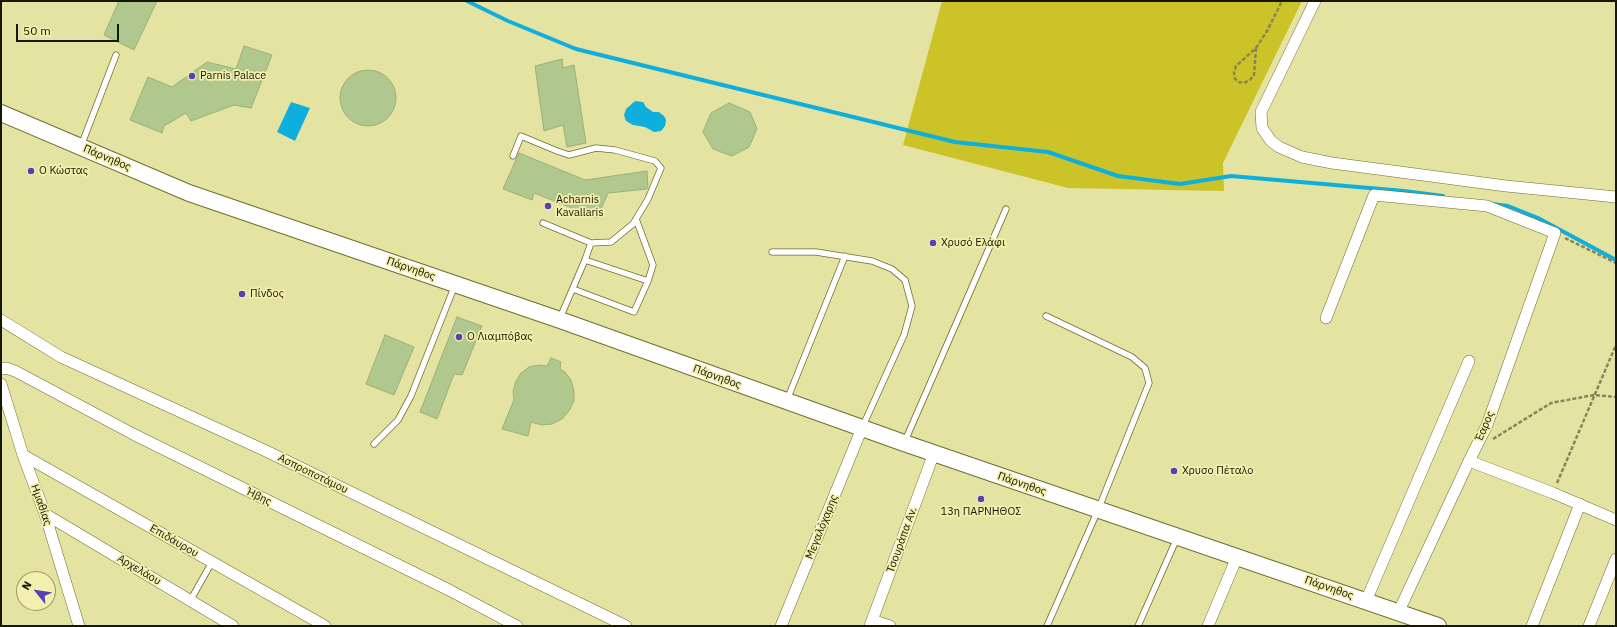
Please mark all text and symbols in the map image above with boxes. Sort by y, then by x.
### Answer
scale bar [18,16,121,42]
text: 50 m [23,23,51,38]
place label: Parnis Palace [200,69,266,83]
marker: Parnis Palace [187,71,197,81]
street label: Πάρνηθος [81,142,133,174]
place label: Ο Κώστας [39,164,88,178]
marker: Ο Κώστας [26,166,36,176]
place label: Acharnis Kavallaris [556,193,604,219]
marker: Acharnis Kavallaris [543,201,553,211]
place label: Χρυσό Ελάφι [941,236,1005,250]
marker: Χρυσό Ελάφι [928,238,938,248]
street label: Πάρνηθος [385,255,437,283]
place label: Πίνδος [250,287,284,301]
marker: Πίνδος [237,289,247,299]
place label: Ο Λιαμπόβας [467,330,533,344]
marker: Ο Λιαμπόβας [454,332,464,342]
street label: Πάρνηθος [691,362,743,392]
street label: Έαρος [1473,409,1497,443]
street label: Ασπροποτάμου [276,451,350,497]
place label: Χρυσο Πέταλο [1182,464,1253,478]
marker: Χρυσο Πέταλο [1169,466,1179,476]
street label: Πάρνηθος [996,470,1048,498]
street label: Ημαθίας [28,483,54,527]
street label: Ήβης [244,485,274,509]
street label: Μεγαλόχαρης [803,493,841,561]
marker: 13η ΠΑΡΝΗΘΟΣ [976,494,986,504]
street label: Τσουράπα Αν. [884,505,920,575]
place label: 13η ΠΑΡΝΗΘΟΣ [941,505,1021,519]
street label: Επιδάυρου [147,522,201,560]
street label: Αρχελάου [115,552,163,588]
north arrow [16,571,56,611]
street label: Πάρνηθος [1303,574,1355,602]
text: N [18,579,35,592]

